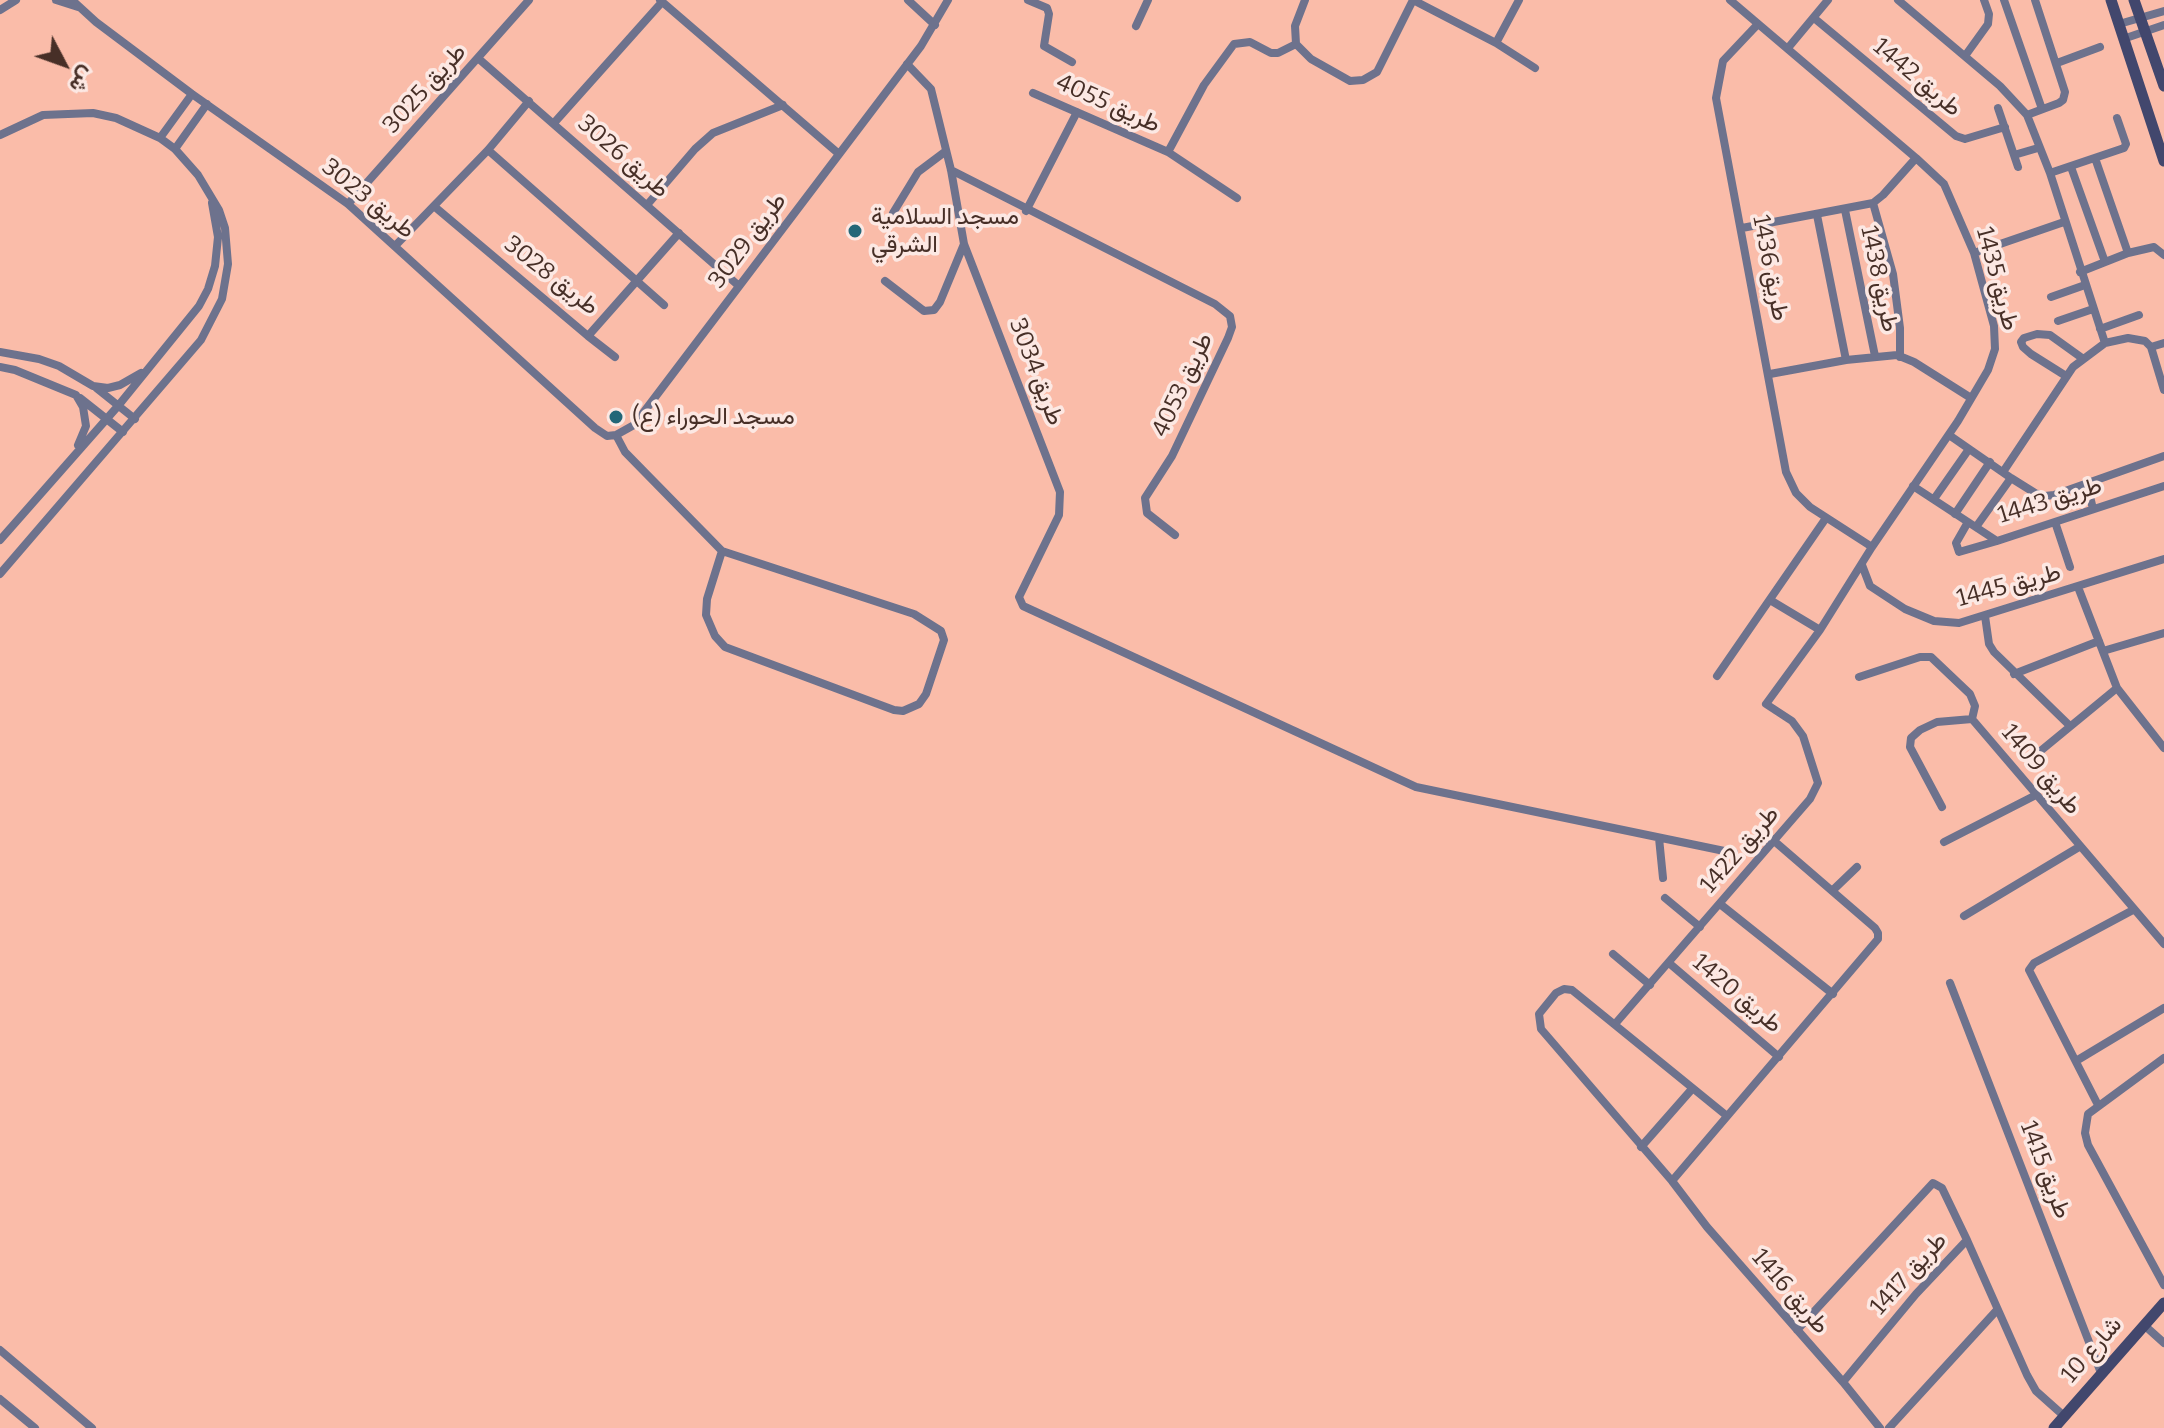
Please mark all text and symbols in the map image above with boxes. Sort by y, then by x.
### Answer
north arrow [24,24,104,104]
street label: طريق 1442 [1867,33,1967,123]
street label: طريق 3025 [377,38,473,140]
text: ش [64,61,101,99]
street label: طريق 4055 [1052,68,1164,140]
street label: طريق 3026 [571,109,675,205]
street label: طريق 3023 [316,153,420,245]
street label: طريق 3029 [703,188,793,294]
place label: مسجد السلامية الشرقي [871,203,1019,259]
street label: طريق 1436 [1746,213,1794,323]
marker: مسجد السلامية الشرقي [846,222,864,240]
street label: طريق 1438 [1854,223,1904,335]
street label: طريق 1435 [1969,224,2025,334]
street label: طريق 3028 [498,230,604,322]
street label: طريق 3034 [1002,314,1070,430]
street label: طريق 4053 [1146,329,1220,441]
place label: مسجد الحوراء (ع) [632,403,795,431]
marker: مسجد الحوراء (ع) [607,408,625,426]
street label: طريق 1443 [1995,472,2105,530]
street label: طريق 1445 [1954,558,2064,614]
street label: طريق 1409 [1995,719,2087,821]
street label: طريق 1422 [1695,801,1785,899]
street label: طريق 1420 [1686,948,1788,1040]
street label: طريق 1415 [2013,1117,2077,1223]
street label: طريق 1417 [1865,1227,1953,1321]
street label: طريق 1416 [1745,1244,1835,1340]
street label: شارع 10 [2055,1311,2129,1389]

